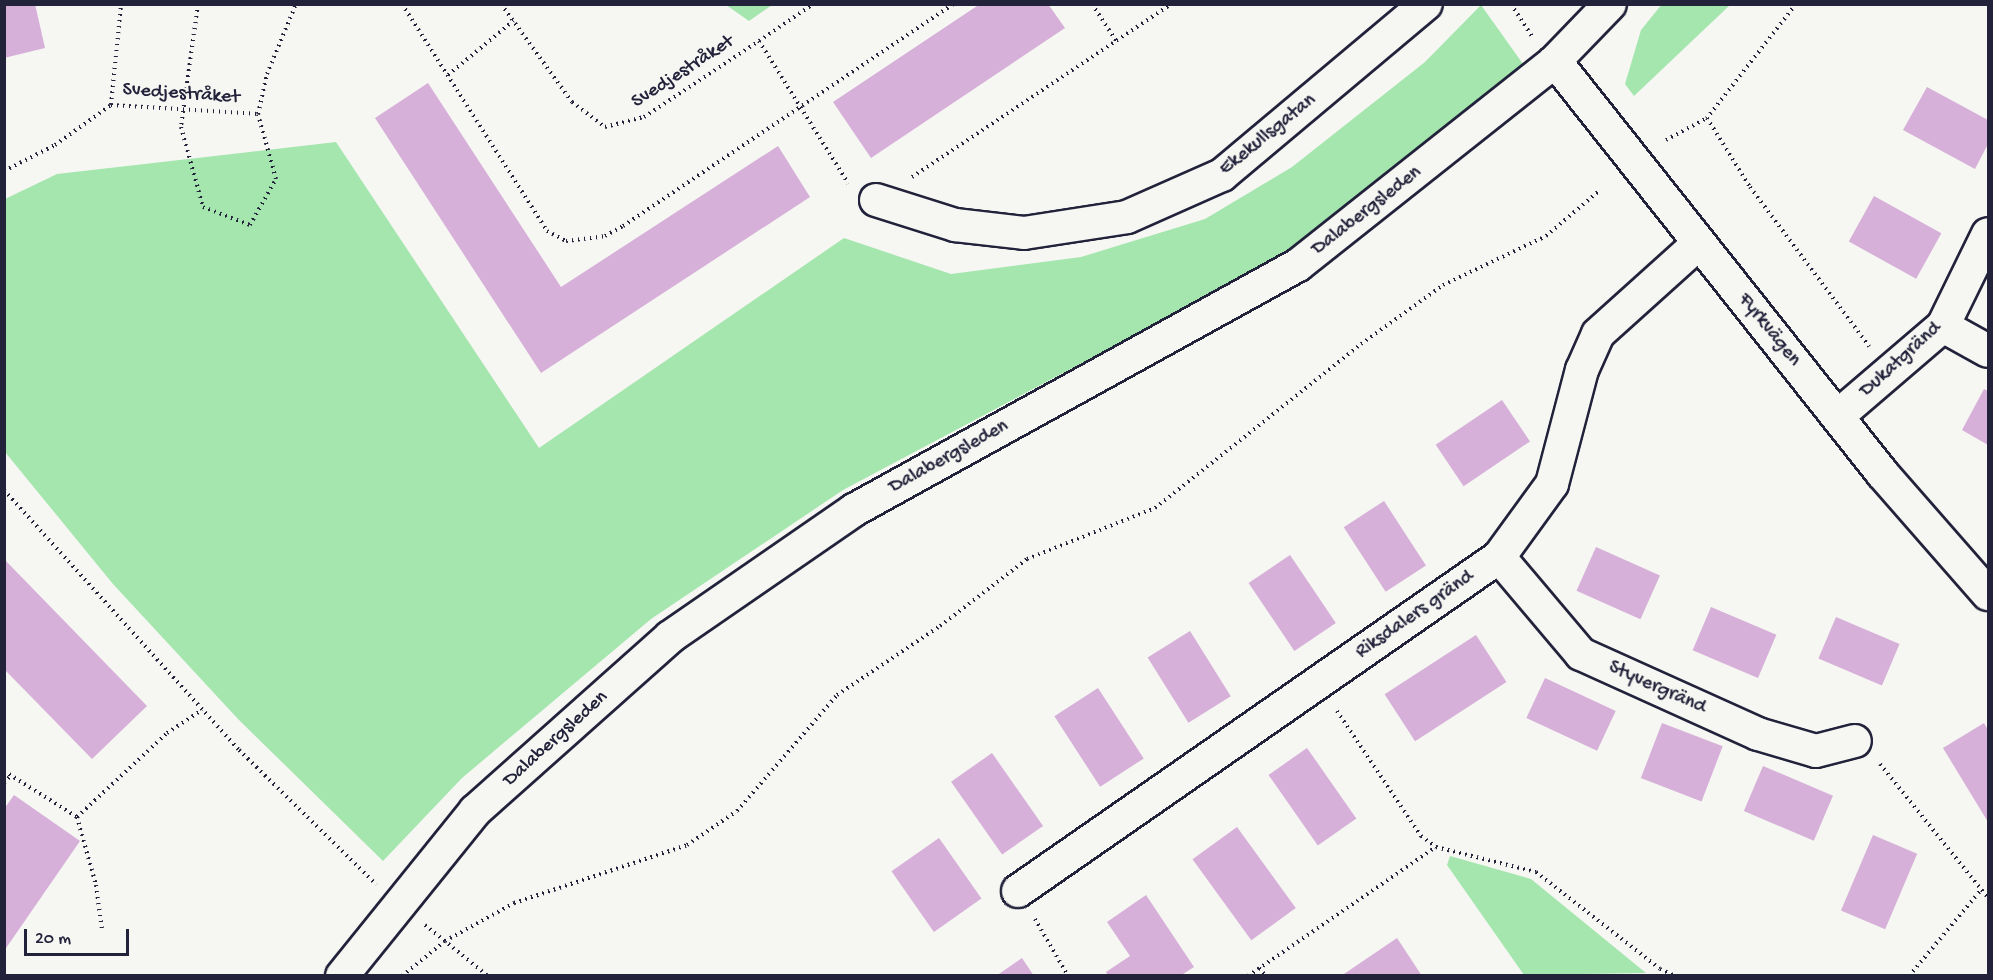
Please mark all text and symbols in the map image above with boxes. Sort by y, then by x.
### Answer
street label: Svedjestråket [627,30,739,114]
street label: Svedjestråket [122,78,240,110]
street label: Ekekullsgatan [1215,89,1321,181]
street label: Dalabergsleden [1307,161,1427,261]
street label: Fyrkvägen [1732,289,1806,371]
street label: Dukatgränd [1855,317,1947,403]
street label: Dalabergsleden [885,414,1013,500]
street label: Riksdalers gränd [1351,565,1479,665]
street label: Styvergränd [1604,656,1710,720]
street label: Dalabergsleden [499,686,613,792]
scale bar [27,917,132,955]
text: 20 m [35,929,71,950]

